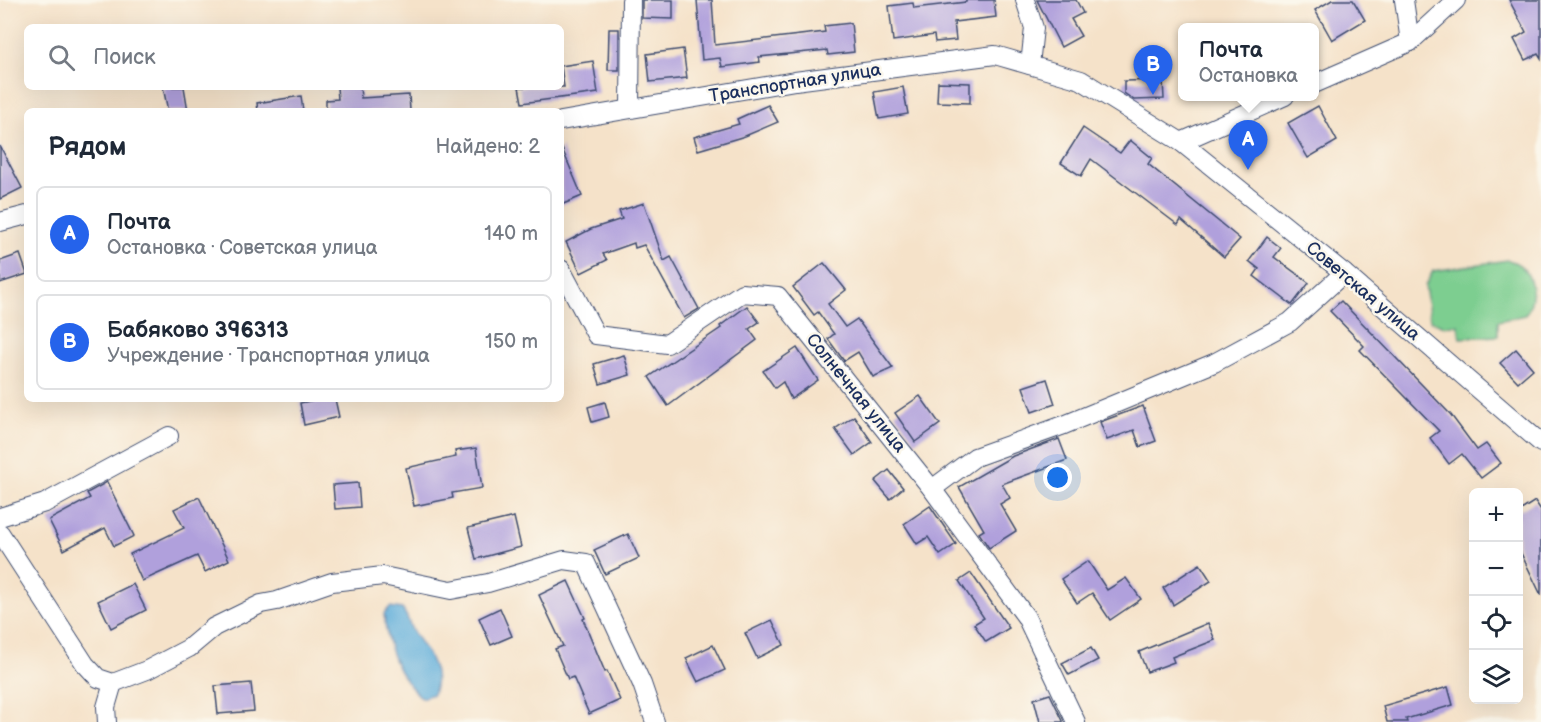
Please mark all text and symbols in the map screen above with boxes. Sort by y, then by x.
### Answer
popup [1178,23,1319,101]
search box [24,24,564,90]
text: Почта [1199,37,1263,64]
icon: search [45,41,78,74]
text: Поиск [93,44,156,71]
pin: B [1134,46,1172,95]
street label: Транспортная улица [708,59,883,107]
text: Остановка [1199,64,1298,88]
pin: A [1228,120,1268,170]
text: Рядом [48,132,126,163]
text: Найдено: 2 [436,135,540,159]
text: Почта [107,209,171,236]
text: A [63,222,76,246]
text: 140 m [484,222,538,246]
text: Остановка · Советская улица [107,236,378,260]
street label: Советская улица [1302,237,1425,345]
text: Бабяково 396313 [107,317,289,344]
street label: Солнечная улица [802,329,911,457]
text: B [62,330,77,354]
text: 150 m [485,330,538,354]
text: Учреждение · Транспортная улица [107,344,430,368]
your location [1043,463,1072,492]
map controls [1469,488,1523,704]
button: + [1469,488,1523,542]
button: − [1469,542,1523,596]
button: locate [1469,596,1523,650]
button: layers [1469,650,1523,704]

